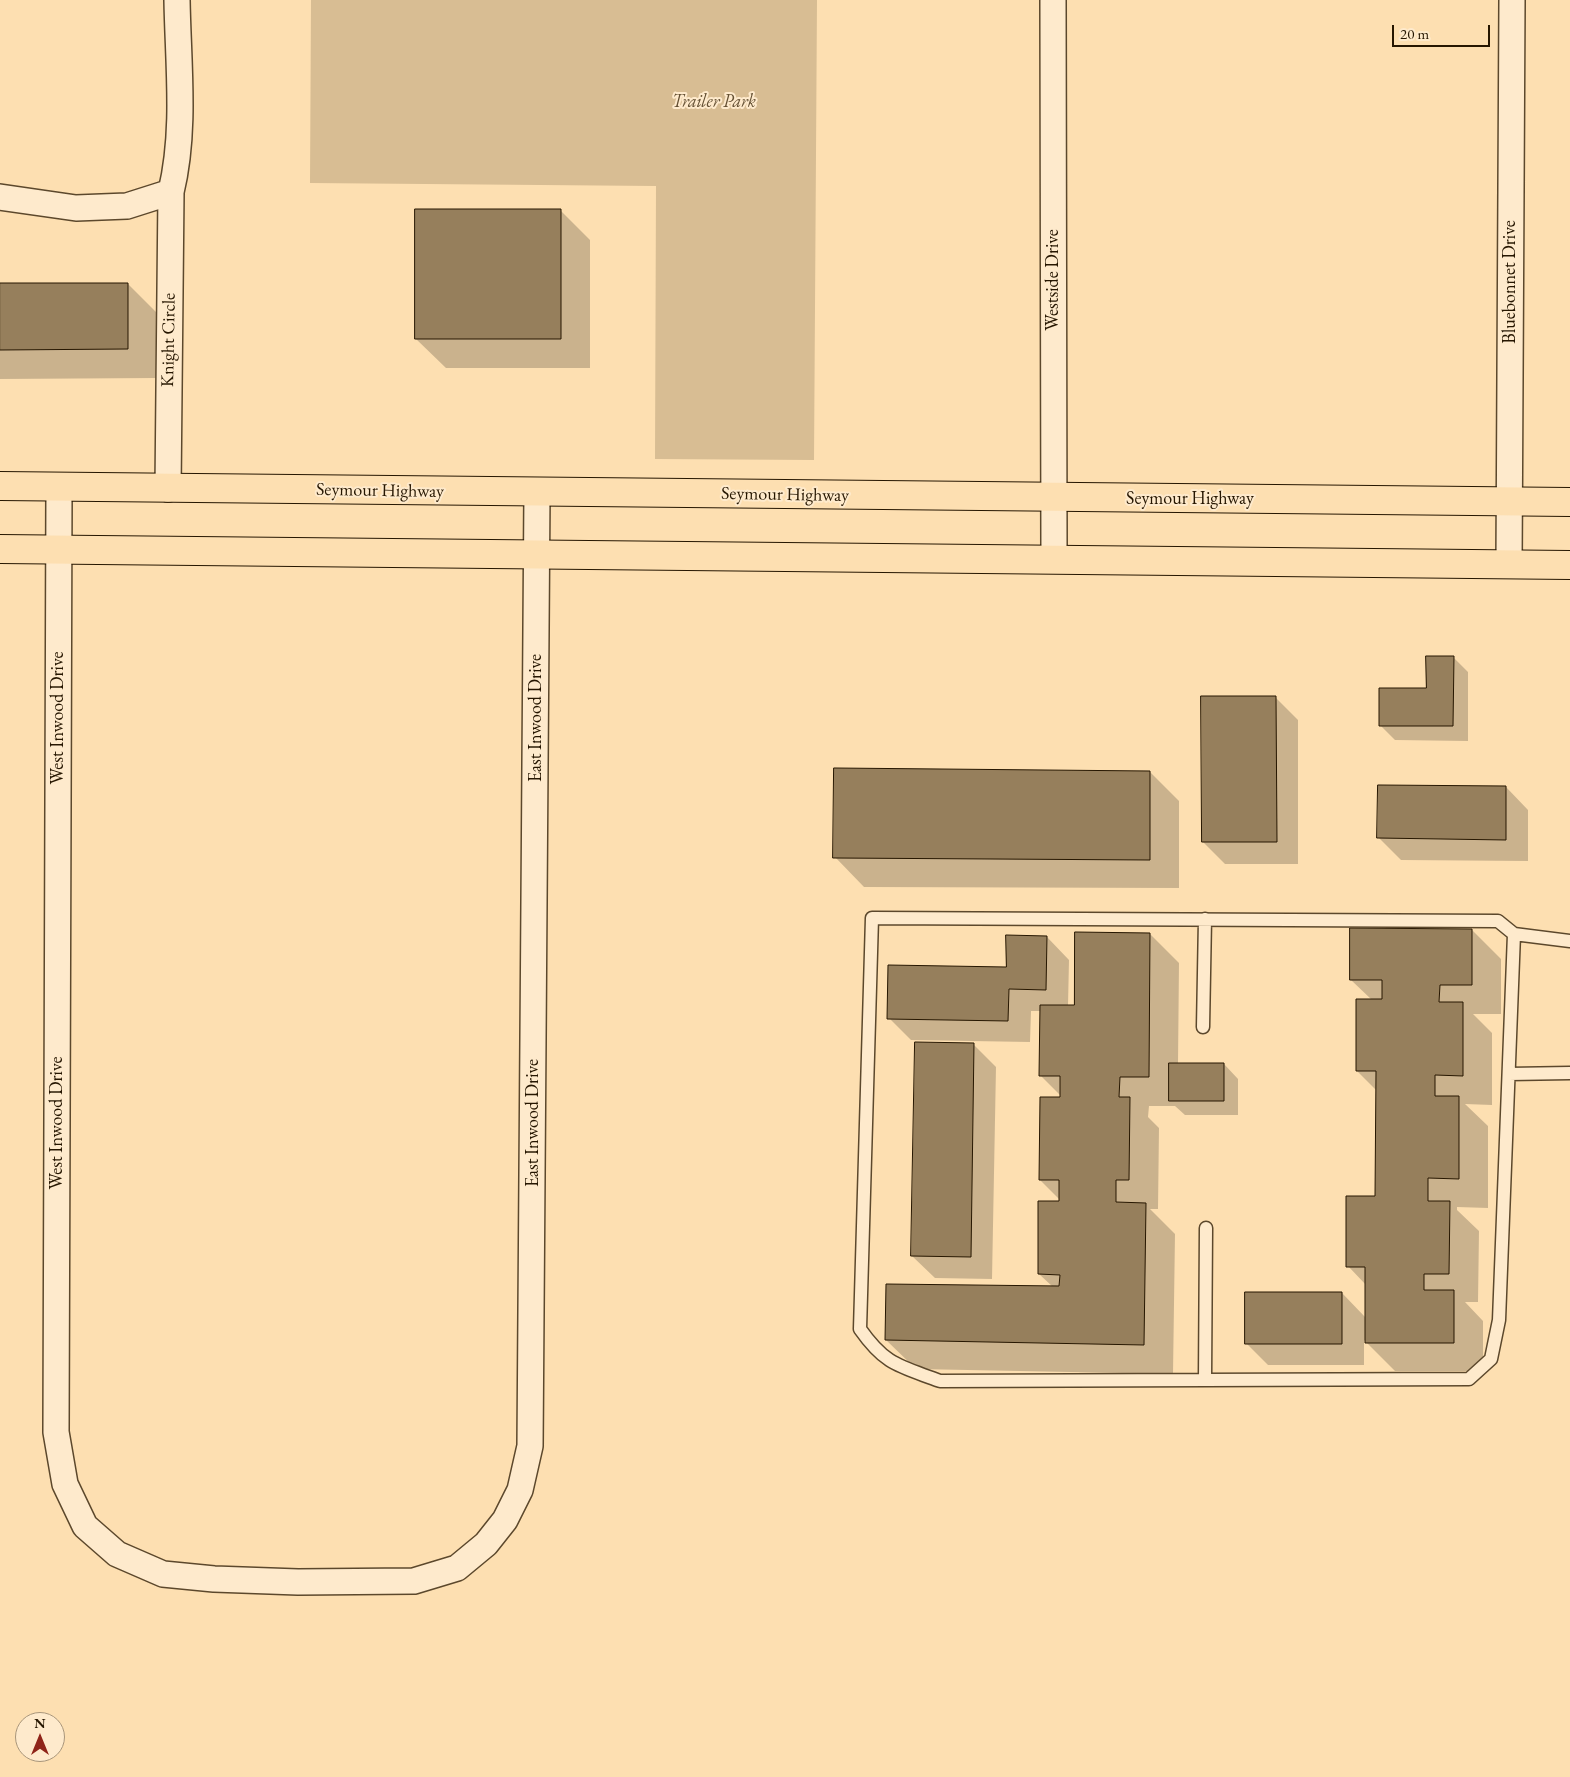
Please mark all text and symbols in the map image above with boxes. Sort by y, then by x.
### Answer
scale bar [1395,15,1492,47]
text: 20 m [1400,24,1429,43]
park label: Trailer Park [672,91,756,113]
street label: Bluebonnet Drive [1499,220,1521,344]
street label: Westside Drive [1042,229,1064,331]
street label: Knight Circle [157,293,181,387]
street label: Seymour Highway [316,479,444,503]
street label: Seymour Highway [721,483,849,507]
street label: Seymour Highway [1126,488,1254,510]
street label: West Inwood Drive [47,652,69,784]
street label: East Inwood Drive [525,654,547,782]
street label: West Inwood Drive [46,1057,68,1189]
street label: East Inwood Drive [522,1059,544,1187]
north arrow [15,1712,65,1762]
text: N [34,1714,46,1732]

